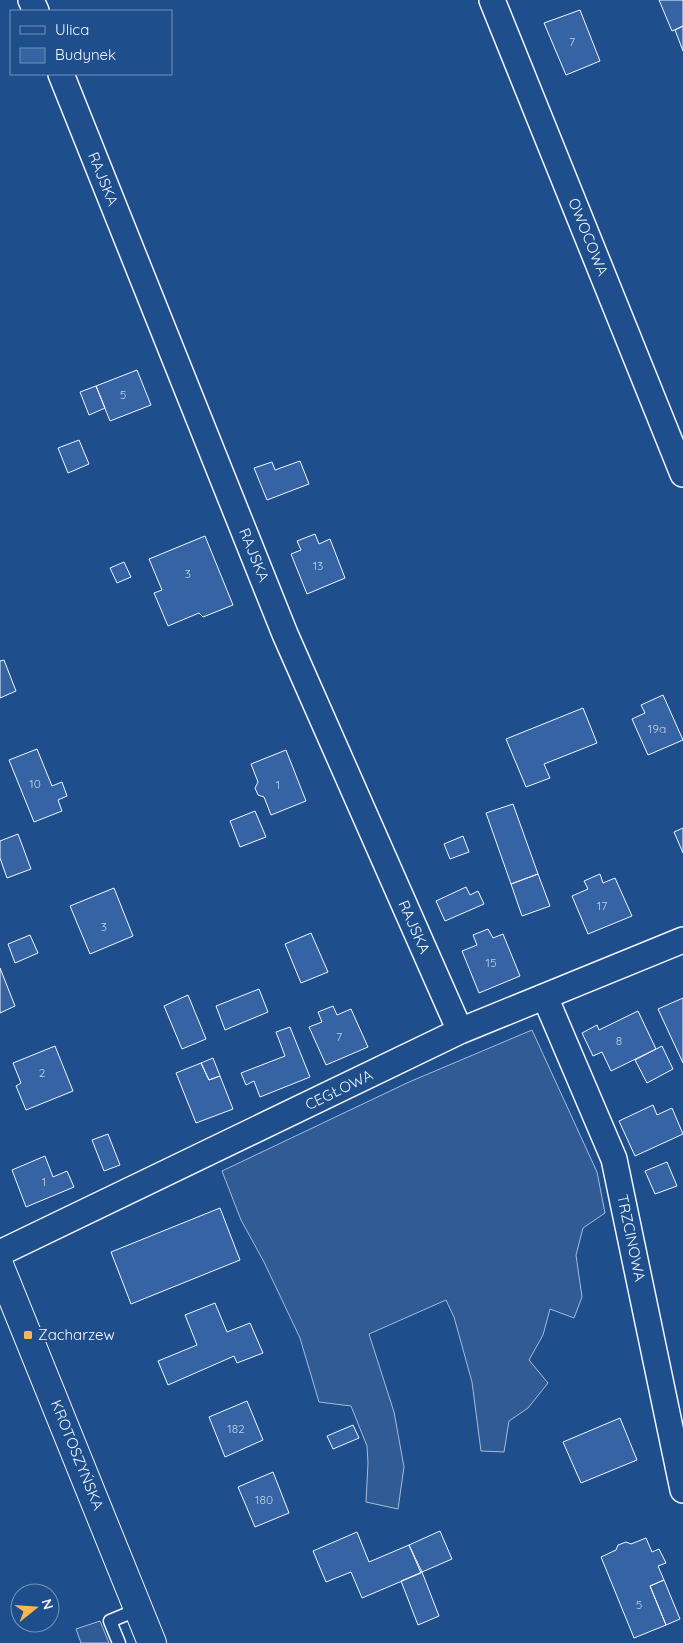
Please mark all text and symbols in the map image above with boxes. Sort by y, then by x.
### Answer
legend [10,10,172,75]
text: Ulica [55,20,89,39]
house number: 7 [569,34,575,49]
text: Budynek [55,45,116,64]
street label: RAJSKA [84,149,123,209]
street label: OWOCOWA [564,195,613,279]
house number: 5 [120,387,126,402]
street label: RAJSKA [235,525,274,585]
house number: 13 [313,558,323,573]
house number: 3 [185,566,191,581]
house number: 19a [648,721,666,736]
house number: 10 [29,776,41,791]
house number: 1 [276,777,280,792]
street label: RAJSKA [394,897,435,957]
house number: 17 [597,898,607,913]
house number: 3 [101,919,107,934]
house number: 15 [486,955,496,970]
house number: 7 [336,1029,342,1044]
house number: 8 [616,1033,622,1048]
house number: 2 [39,1065,46,1080]
street label: CEGŁOWA [302,1065,376,1114]
house number: 1 [42,1174,46,1189]
street label: TRZCINOWA [613,1193,650,1283]
place label: Zacharzew [38,1325,115,1344]
marker: Zacharzew [22,1329,34,1341]
street label: KROTOSZYŃSKA [47,1397,108,1513]
house number: 182 [227,1421,245,1436]
house number: 180 [255,1492,273,1507]
north arrow [10,1583,60,1633]
text: N [37,1597,58,1612]
house number: 5 [636,1597,642,1612]

